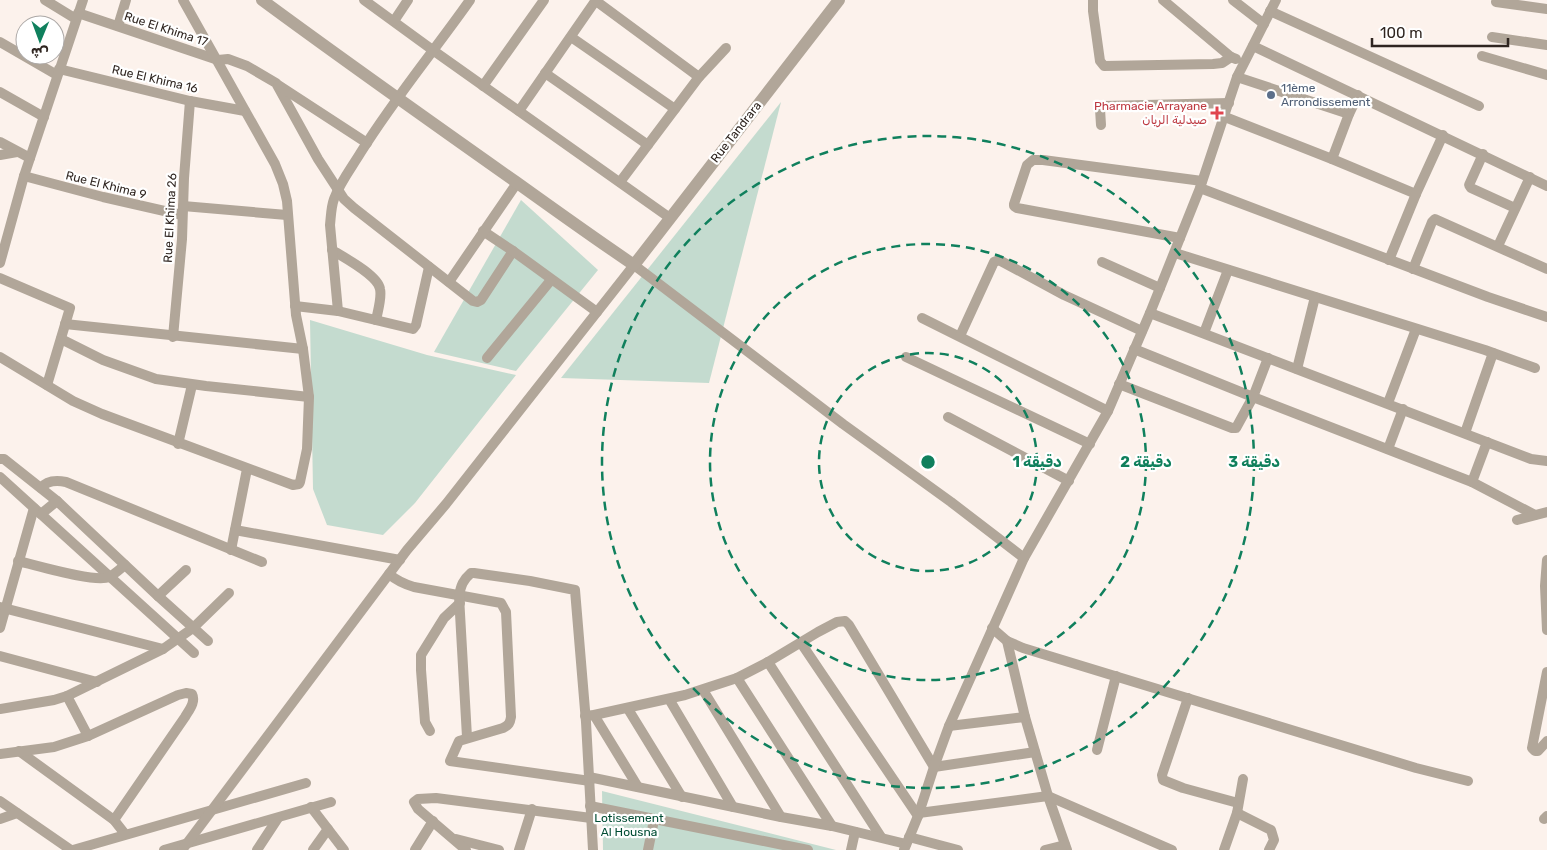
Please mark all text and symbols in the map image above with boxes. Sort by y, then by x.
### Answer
street label: Rue El Khima 17 [123,9,209,49]
north arrow [15,15,65,65]
scale bar [1372,15,1508,47]
text: 100 m [1380,24,1422,42]
text: ش [31,44,49,61]
street label: Rue El Khima 16 [111,62,199,96]
place label: 11ème Arrondissement [1281,81,1371,109]
marker: 11ème Arrondissement [1265,89,1277,101]
street label: Rue Tandrara [708,99,764,165]
place label: Pharmacie Arrayane صيدلية الريان [1094,99,1207,128]
marker: Pharmacie Arrayane صيدلية الريان [1211,107,1223,119]
street label: Rue El Khima 9 [64,168,148,202]
street label: Rue El Khima 26 [161,173,179,263]
centre of rings [919,453,937,471]
text: 1 دقيقة [1012,453,1062,471]
text: 2 دقيقة [1120,453,1172,471]
text: 3 دقيقة [1228,453,1280,471]
park label: Lotissement Al Housna [594,811,664,839]

